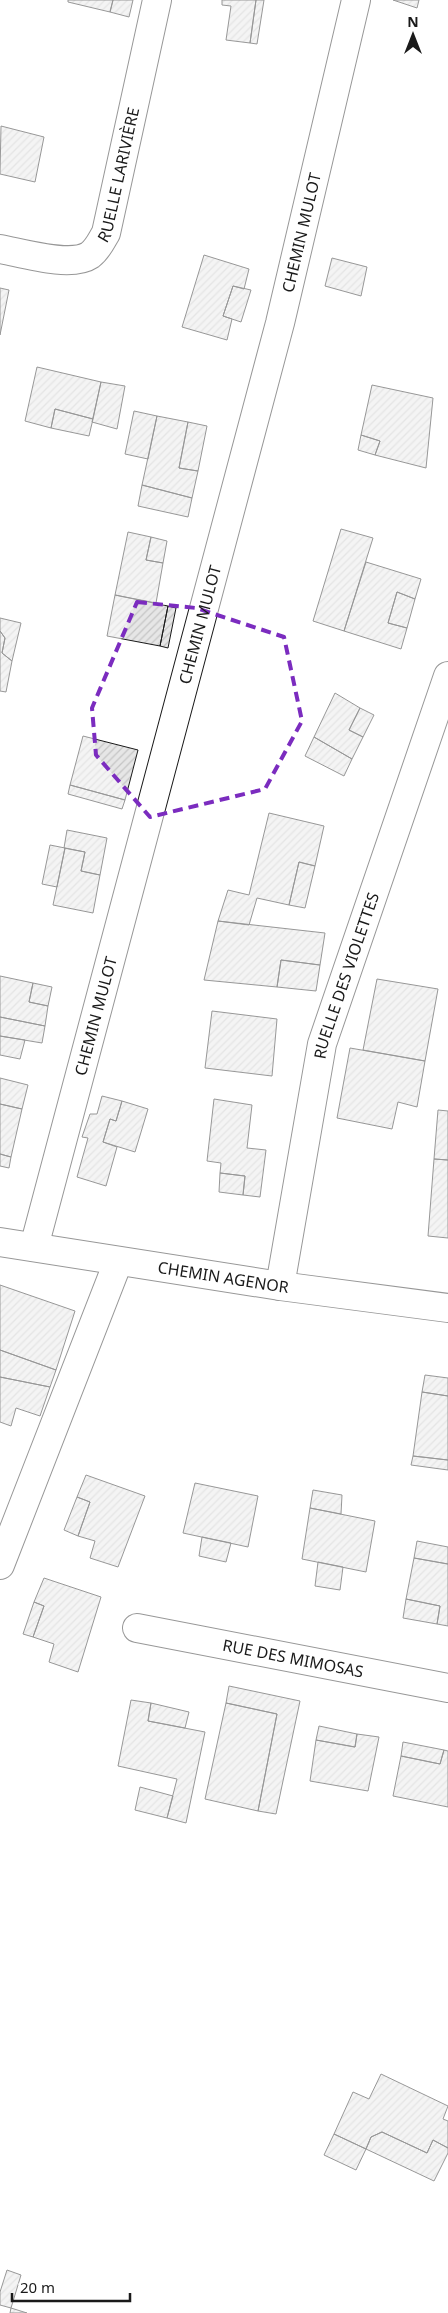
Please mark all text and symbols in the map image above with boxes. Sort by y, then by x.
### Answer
north arrow [388,10,438,60]
text: N [407,12,419,31]
street label: RUELLE LARIVIÈRE [92,105,144,246]
street label: CHEMIN MULOT [277,170,326,295]
street label: CHEMIN MULOT [173,563,226,687]
street label: RUELLE DES VIOLETTES [309,889,384,1061]
street label: CHEMIN MULOT [69,954,122,1078]
street label: CHEMIN AGENOR [156,1256,290,1298]
street label: RUE DES MIMOSAS [221,1634,366,1683]
scale bar [12,2270,130,2302]
text: 20 m [20,2277,55,2297]

